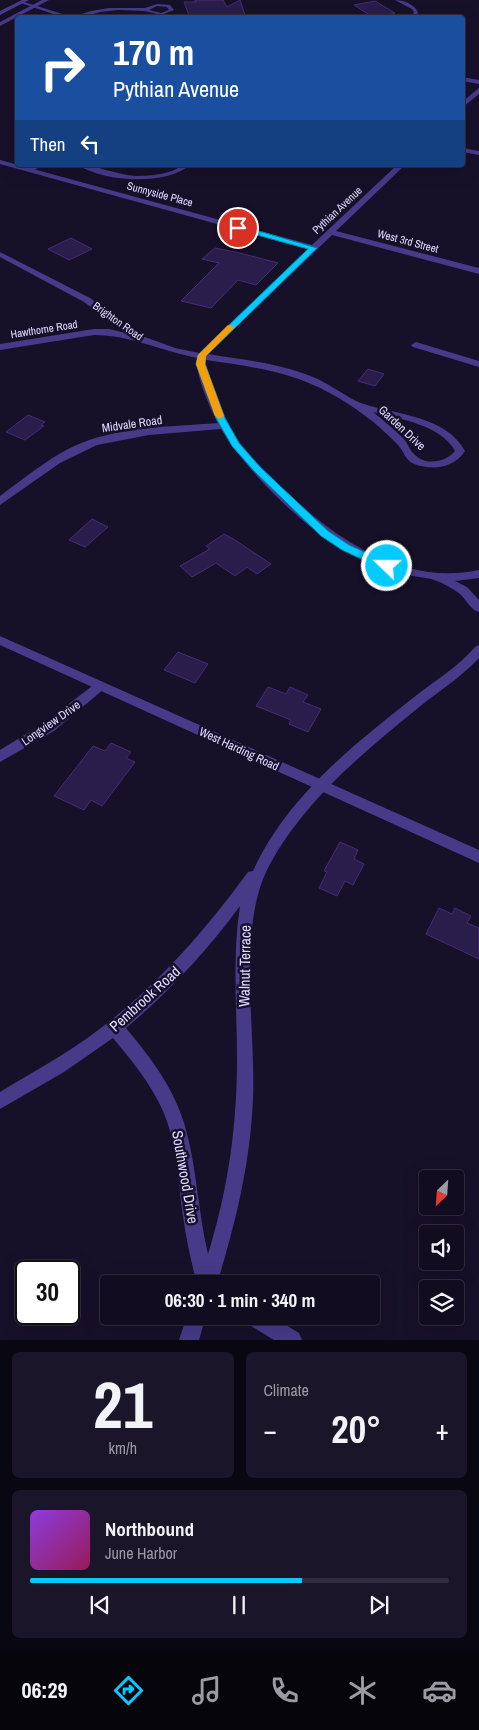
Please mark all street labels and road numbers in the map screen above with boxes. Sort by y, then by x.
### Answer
street label: Sunnyside Place [125,178,195,210]
street label: Pythian Avenue [309,183,365,237]
street label: West 3rd Street [376,226,440,256]
street label: Brighton Road [90,299,146,343]
street label: Hawthorne Road [9,317,79,341]
street label: Garden Drive [375,402,429,454]
street label: Midvale Road [101,412,163,436]
street label: Longview Drive [18,697,84,749]
street label: West Harding Road [197,724,281,774]
street label: Walnut Terrace [233,925,256,1007]
street label: Pembrook Road [105,961,185,1036]
street label: Southwood Drive [167,1129,204,1225]

